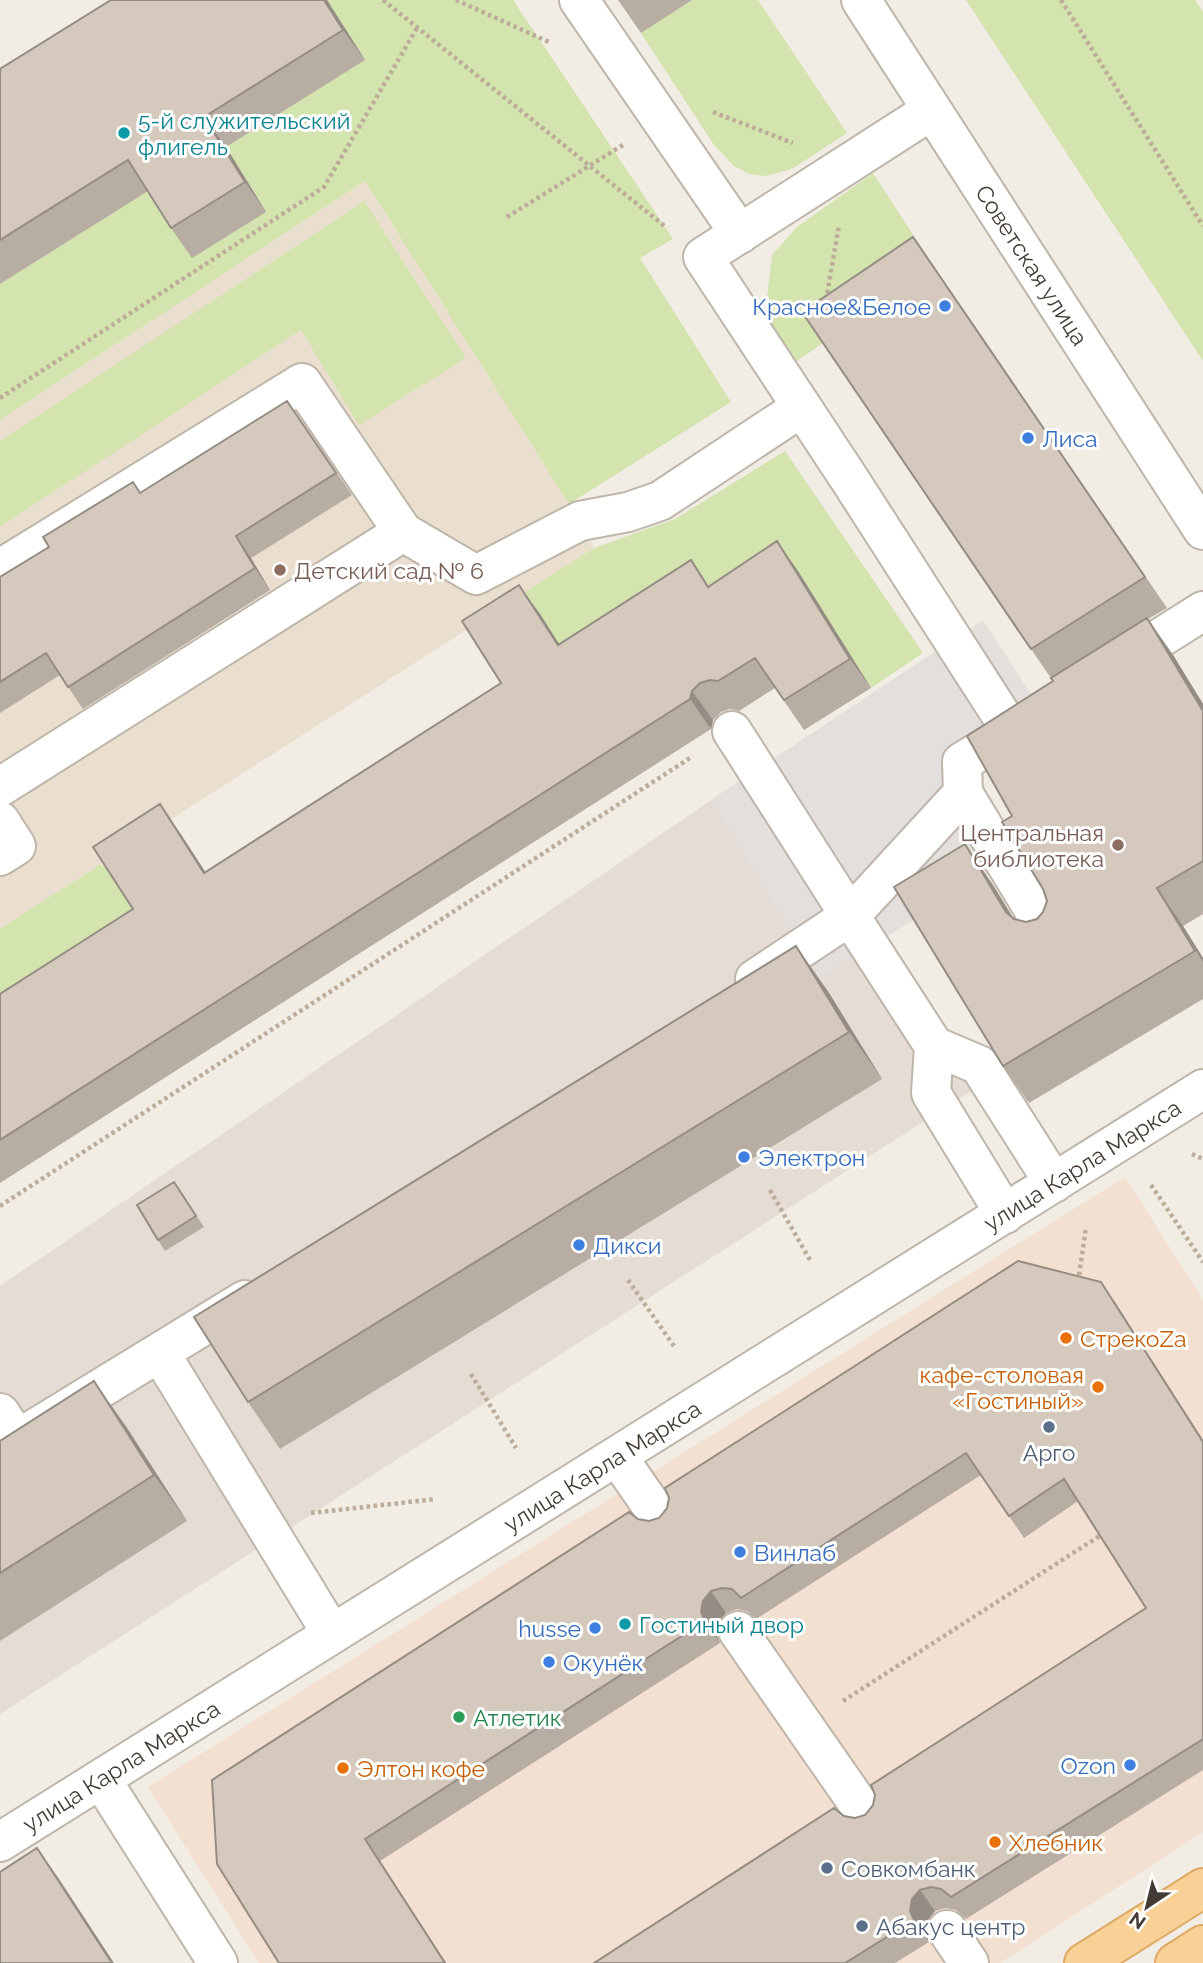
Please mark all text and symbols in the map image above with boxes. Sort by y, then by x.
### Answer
place label: 5-й служительский флигель [138,107,350,160]
marker: 5-й служительский флигель [116,125,132,141]
street label: Советская улица [970,180,1094,350]
place label: Красное&Белое [752,293,931,320]
marker: Красное&Белое [937,298,953,314]
place label: Лиса [1042,425,1098,452]
marker: Лиса [1020,430,1036,446]
place label: Детский сад № 6 [294,557,484,584]
marker: Детский сад № 6 [272,562,288,578]
place label: Центральная библиотека [960,819,1104,872]
marker: Центральная библиотека [1110,837,1126,853]
street label: улица Карла Маркса [979,1093,1185,1237]
place label: Электрон [758,1144,865,1171]
marker: Электрон [736,1149,752,1165]
place label: Дикси [593,1232,662,1259]
marker: Дикси [571,1237,587,1253]
place label: СтрекоZа [1080,1325,1186,1352]
marker: СтрекоZа [1058,1330,1074,1346]
place label: кафе-столовая «Гостиный» [919,1361,1084,1414]
marker: кафе-столовая «Гостиный» [1090,1379,1106,1395]
street label: улица Карла Маркса [499,1394,705,1538]
marker: Арго [1041,1419,1057,1435]
place label: Арго [1023,1439,1075,1466]
place label: Винлаб [754,1539,836,1566]
marker: Винлаб [732,1544,748,1560]
place label: Гостиный двор [639,1611,804,1638]
place label: husse [518,1615,581,1642]
marker: Гостиный двор [617,1616,633,1632]
marker: husse [587,1620,603,1636]
place label: Окунёк [563,1649,644,1676]
marker: Окунёк [541,1654,557,1670]
street label: улица Карла Маркса [18,1694,224,1838]
place label: Атлетик [473,1704,562,1731]
marker: Атлетик [451,1709,467,1725]
place label: Ozon [1061,1752,1116,1779]
place label: Элтон кофе [357,1755,485,1782]
marker: Ozon [1122,1757,1138,1773]
marker: Элтон кофе [335,1760,351,1776]
place label: Хлебник [1009,1829,1103,1856]
marker: Хлебник [987,1834,1003,1850]
place label: Совкомбанк [841,1855,976,1882]
marker: Совкомбанк [819,1860,835,1876]
north arrow [1112,1872,1182,1942]
text: N [1125,1908,1149,1934]
place label: Абакус центр [876,1913,1026,1940]
marker: Абакус центр [854,1918,870,1934]

